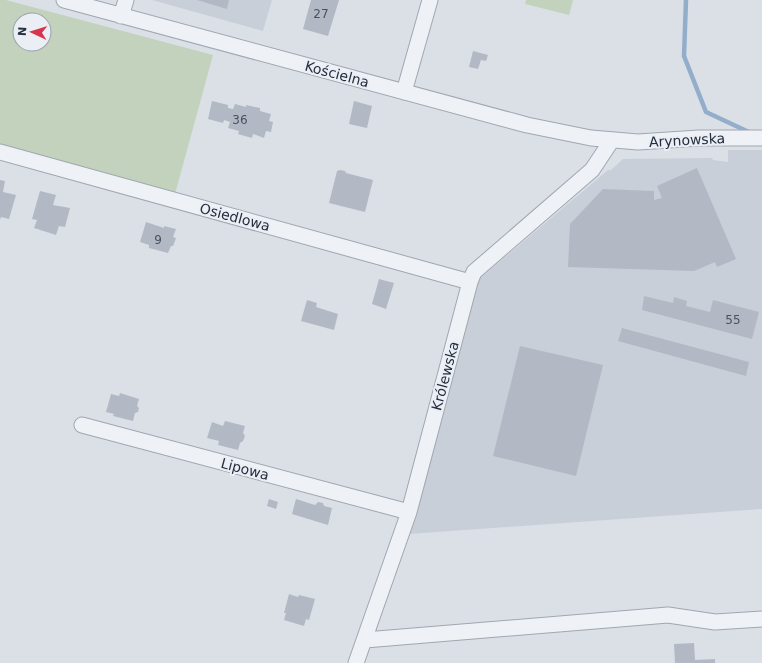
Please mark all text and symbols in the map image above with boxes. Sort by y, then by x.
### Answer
house number: 27 [313,7,329,21]
north arrow [12,12,52,52]
text: N [16,26,29,36]
street label: Kościelna [303,58,371,90]
house number: 36 [232,113,248,127]
street label: Arynowska [649,130,725,150]
street label: Osiedlowa [198,200,272,234]
house number: 9 [154,233,162,247]
house number: 55 [725,313,741,327]
street label: Królewska [428,340,462,412]
street label: Lipowa [219,455,271,483]

